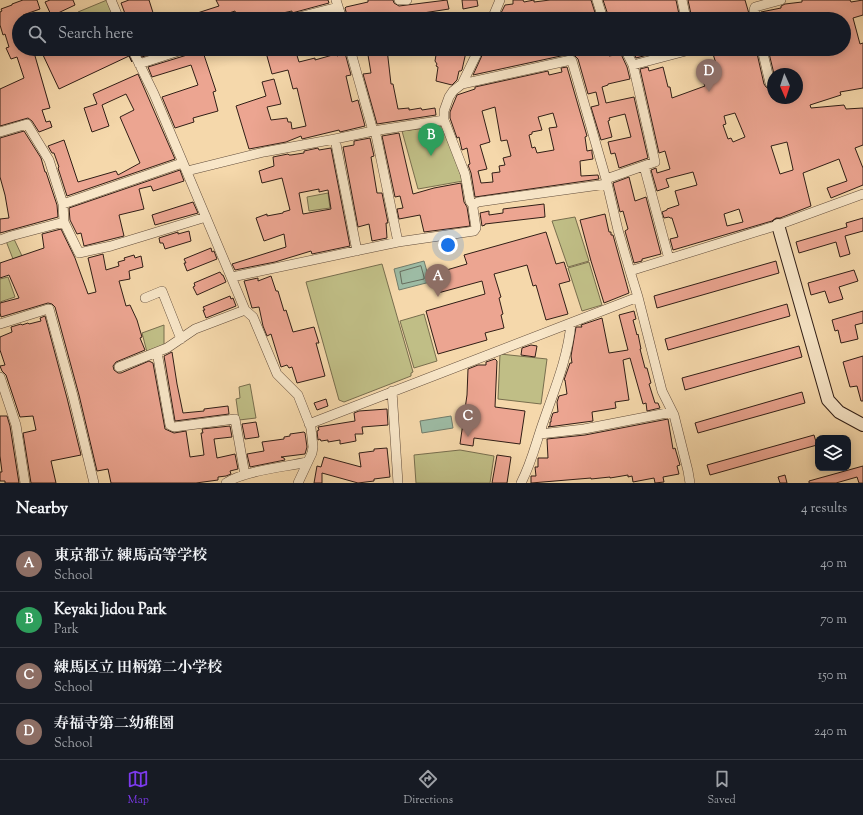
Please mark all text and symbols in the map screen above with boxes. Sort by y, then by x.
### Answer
search box [12,12,851,56]
icon: search [26,23,48,45]
text: Search here [58,24,133,45]
pin: D [696,59,722,92]
north arrow [767,68,803,104]
pin: B [418,123,444,156]
your location [438,235,458,255]
pin: A [425,264,451,297]
pin: C [455,404,481,437]
map controls [815,435,851,471]
button: layers [815,435,851,471]
text: Nearby [16,497,68,521]
text: 4 results [801,500,847,518]
text: 東京都立 練馬高等学校 [54,546,207,567]
text: A [24,555,34,573]
text: 40 m [820,555,847,573]
text: School [54,567,93,585]
text: Keyaki Jidou Park [54,600,167,621]
text: B [25,611,33,629]
text: 70 m [820,611,847,629]
text: Park [54,621,79,639]
text: 練馬区立 田柄第二小学校 [54,658,222,679]
text: C [24,667,34,685]
text: 150 m [818,667,847,685]
text: School [54,679,93,697]
text: 寿福寺第二幼稚園 [54,714,174,735]
text: D [24,723,34,741]
text: 240 m [814,723,847,741]
text: School [54,735,93,753]
tab: Map [127,768,149,808]
tab: Directions [404,768,453,808]
tab: Saved [708,768,736,808]

